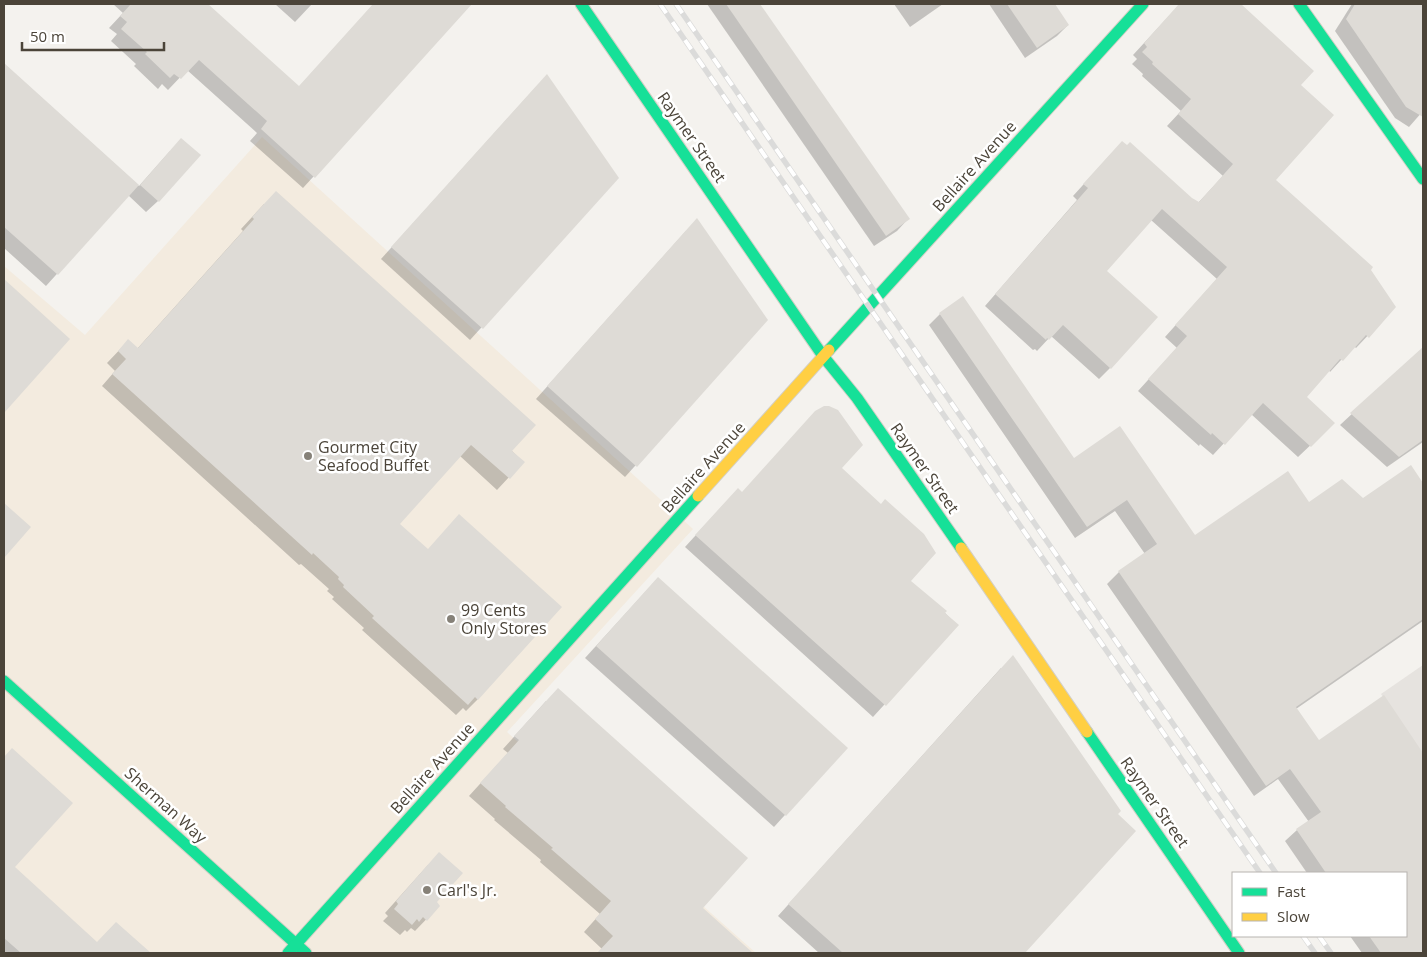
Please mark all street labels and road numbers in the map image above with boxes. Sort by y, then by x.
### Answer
street label: Raymer Street [653,87,732,187]
street label: Bellaire Avenue [927,116,1021,216]
street label: Bellaire Avenue [656,417,750,517]
street label: Raymer Street [886,418,965,518]
street label: Bellaire Avenue [385,718,479,818]
street label: Raymer Street [1116,752,1195,852]
street label: Sherman Way [120,762,213,848]

